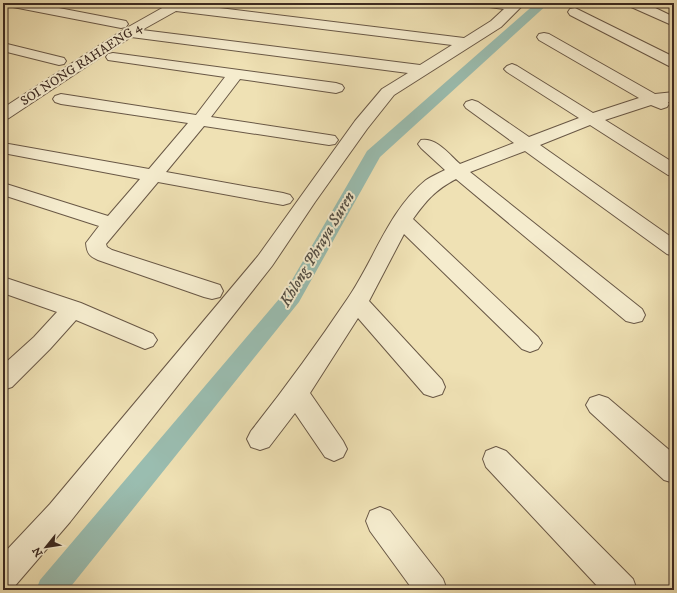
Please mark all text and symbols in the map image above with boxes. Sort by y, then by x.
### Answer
street label: SOI NONG RAHAENG 4 [17,19,145,109]
water label: Khlong Phraya Suren [274,188,359,311]
north arrow [26,527,66,567]
text: N [30,544,47,559]

